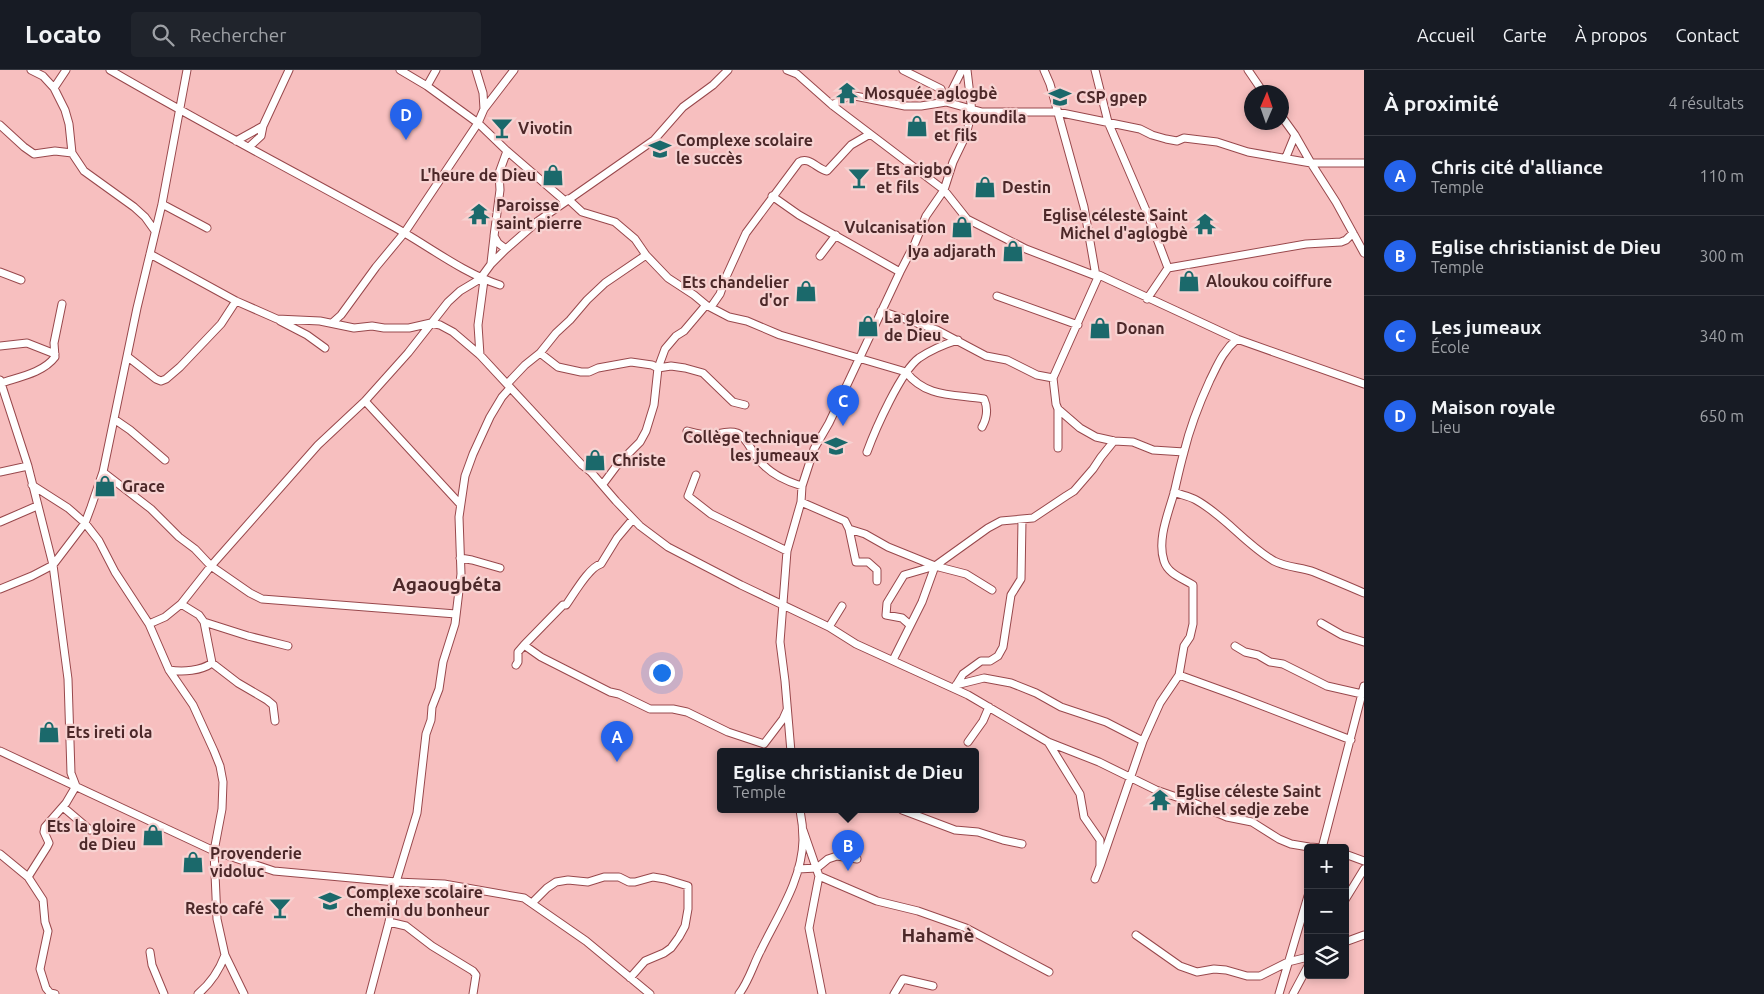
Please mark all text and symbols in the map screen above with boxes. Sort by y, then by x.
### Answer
search box [131,12,481,57]
text: Locato [25,21,101,48]
icon: search [149,21,177,49]
text: Rechercher [189,24,286,46]
text: Accueil [1417,25,1475,45]
text: Carte [1503,25,1547,45]
text: À propos [1575,25,1647,45]
text: Contact [1675,25,1739,45]
temple icon: Mosquée aglogbè [834,80,860,106]
place label: Mosquée aglogbè [864,84,997,102]
school or university icon: CSP gpep [1047,84,1073,110]
north arrow [1244,85,1289,130]
place label: CSP gpep [1076,88,1147,106]
text: À proximité [1384,91,1499,115]
text: 4 résultats [1668,94,1744,112]
pin: D [390,99,422,140]
place label: Ets koundila et fils [934,108,1026,144]
shop icon: Ets koundila et fils [904,113,930,139]
bar icon: Vivotin [489,115,515,141]
place label: Vivotin [518,119,573,137]
place label: Complexe scolaire le succès [676,131,813,167]
school or university icon: Complexe scolaire le succès [647,136,673,162]
text: Chris cité d'alliance [1431,156,1603,178]
place label: Ets arigbo et fils [876,160,952,196]
shop icon: L'heure de Dieu [540,162,566,188]
bar icon: Ets arigbo et fils [846,165,872,191]
place label: L'heure de Dieu [420,166,536,184]
text: A [1394,167,1406,185]
text: 110 m [1699,167,1744,185]
shop icon: Destin [972,174,998,200]
place label: Destin [1002,178,1051,196]
text: Temple [1431,178,1484,196]
place label: Paroisse saint pierre [496,196,582,232]
temple icon: Paroisse saint pierre [466,201,492,227]
place label: Eglise céleste Saint Michel d'aglogbè [1043,206,1188,242]
temple icon: Eglise céleste Saint Michel d'aglogbè [1192,211,1218,237]
shop icon: Vulcanisation [949,214,975,240]
place label: Vulcanisation [844,218,946,236]
text: Eglise christianist de Dieu [1431,236,1661,258]
shop icon: Iya adjarath [1000,238,1026,264]
place label: Iya adjarath [908,242,996,260]
text: B [1395,247,1405,265]
text: 300 m [1699,247,1744,265]
text: Temple [1431,258,1484,276]
shop icon: Aloukou coiffure [1176,268,1202,294]
place label: Aloukou coiffure [1206,272,1332,290]
place label: Ets chandelier d'or [682,273,789,309]
shop icon: Ets chandelier d'or [793,278,819,304]
place label: La gloire de Dieu [884,308,949,344]
shop icon: La gloire de Dieu [855,313,881,339]
shop icon: Donan [1087,315,1113,341]
text: Les jumeaux [1431,316,1541,338]
place label: Donan [1116,319,1165,337]
text: C [1395,327,1405,345]
text: 340 m [1699,327,1744,345]
text: École [1431,338,1470,356]
pin: C [827,385,859,426]
text: Maison royale [1431,396,1555,418]
text: D [1394,407,1406,425]
text: 650 m [1699,407,1744,425]
text: Lieu [1431,418,1461,436]
place label: Collège technique les jumeaux [683,428,819,464]
school or university icon: Collège technique les jumeaux [823,433,849,459]
shop icon: Christe [582,447,608,473]
place label: Christe [612,451,666,469]
shop icon: Grace [92,473,118,499]
place label: Grace [122,477,165,495]
district label: Agaougbéta [393,573,501,595]
your location [649,660,675,686]
shop icon: Ets ireti ola [36,719,62,745]
pin: A [601,721,633,762]
place label: Ets ireti ola [66,723,152,741]
popup [717,748,979,813]
text: Eglise christianist de Dieu [733,761,963,783]
place label: Eglise céleste Saint Michel sedje zebe [1176,782,1321,818]
text: Temple [733,783,786,801]
temple icon: Eglise céleste Saint Michel sedje zebe [1147,787,1173,813]
place label: Ets la gloire de Dieu [47,817,136,853]
shop icon: Ets la gloire de Dieu [140,822,166,848]
pin: B [832,830,864,871]
place label: Provenderie vidoluc [210,844,302,880]
map controls [1304,844,1349,979]
button: + [1304,844,1349,889]
shop icon: Provenderie vidoluc [180,849,206,875]
place label: Complexe scolaire chemin du bonheur [346,883,490,919]
school or university icon: Complexe scolaire chemin du bonheur [317,888,343,914]
button: − [1304,889,1349,934]
bar icon: Resto café [267,895,293,921]
place label: Resto café [185,899,264,917]
district label: Hahamè [902,924,974,946]
button: layers [1304,934,1349,979]

